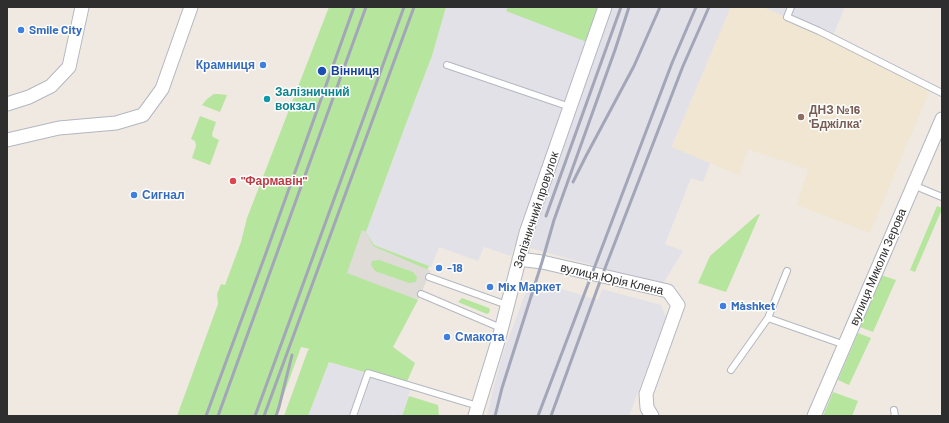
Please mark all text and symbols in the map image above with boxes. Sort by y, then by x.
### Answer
place label: Smile City [29,23,82,37]
marker: Smile City [16,25,26,35]
place label: Крамниця [196,58,255,72]
marker: Крамниця [258,60,268,70]
place label: Вінниця [331,64,379,78]
marker: Вінниця [316,65,328,77]
place label: Залізничний вокзал [275,85,350,113]
marker: Залізничний вокзал [262,94,272,104]
place label: ДНЗ №16 'Бджілка' [809,103,861,131]
marker: ДНЗ №16 'Бджілка' [796,112,806,122]
street label: Залізничний провулок [510,150,562,270]
place label: "Фармавін" [241,174,307,188]
marker: "Фармавін" [228,176,238,186]
place label: Сигнал [142,188,185,202]
marker: Сигнал [129,190,139,200]
street label: вулиця Миколи Зерова [847,206,909,328]
street label: вулиця Юрія Клена [559,260,665,298]
place label: -18 [447,261,463,275]
marker: -18 [434,263,444,273]
place label: Mix Маркет [498,280,561,294]
marker: Mix Маркет [485,282,495,292]
place label: Màshket [731,299,775,313]
marker: Màshket [718,301,728,311]
place label: Смакота [455,330,504,344]
marker: Смакота [442,332,452,342]

